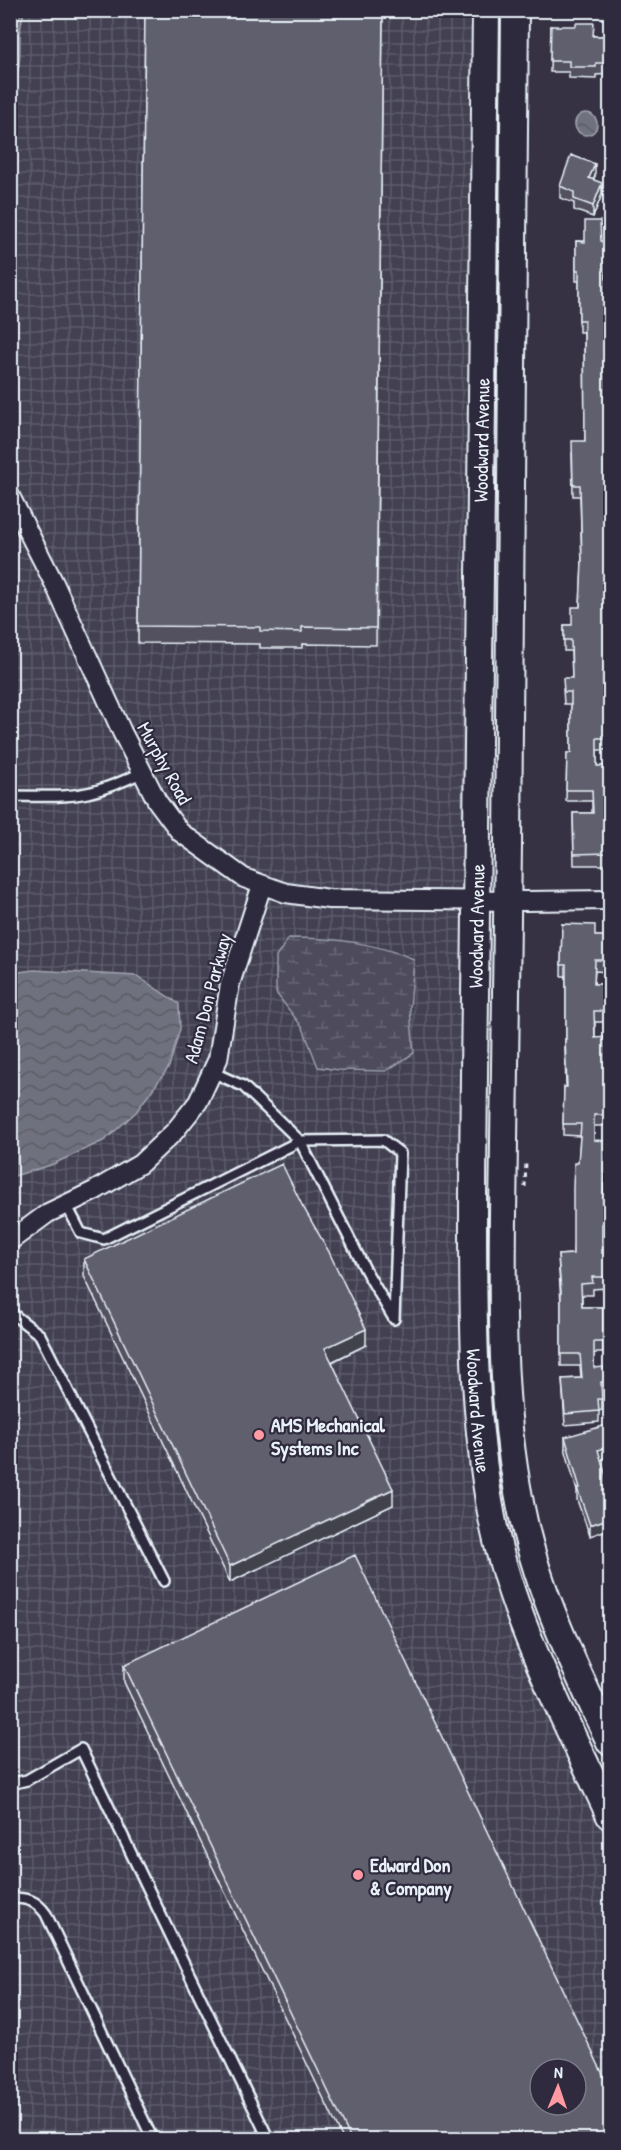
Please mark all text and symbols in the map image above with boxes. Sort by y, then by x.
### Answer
street label: Woodward Avenue [466,378,496,502]
street label: Murphy Road [131,717,199,809]
street label: Woodward Avenue [461,864,491,988]
street label: Adam Don Parkway [177,930,237,1066]
street label: Woodward Avenue [461,1348,498,1474]
place label: AMS Mechanical Systems Inc [271,1411,385,1462]
marker: AMS Mechanical Systems Inc [252,1428,266,1442]
place label: Edward Don & Company [370,1851,452,1902]
marker: Edward Don & Company [351,1868,365,1882]
north arrow [528,2057,588,2117]
text: N [554,2061,564,2083]

